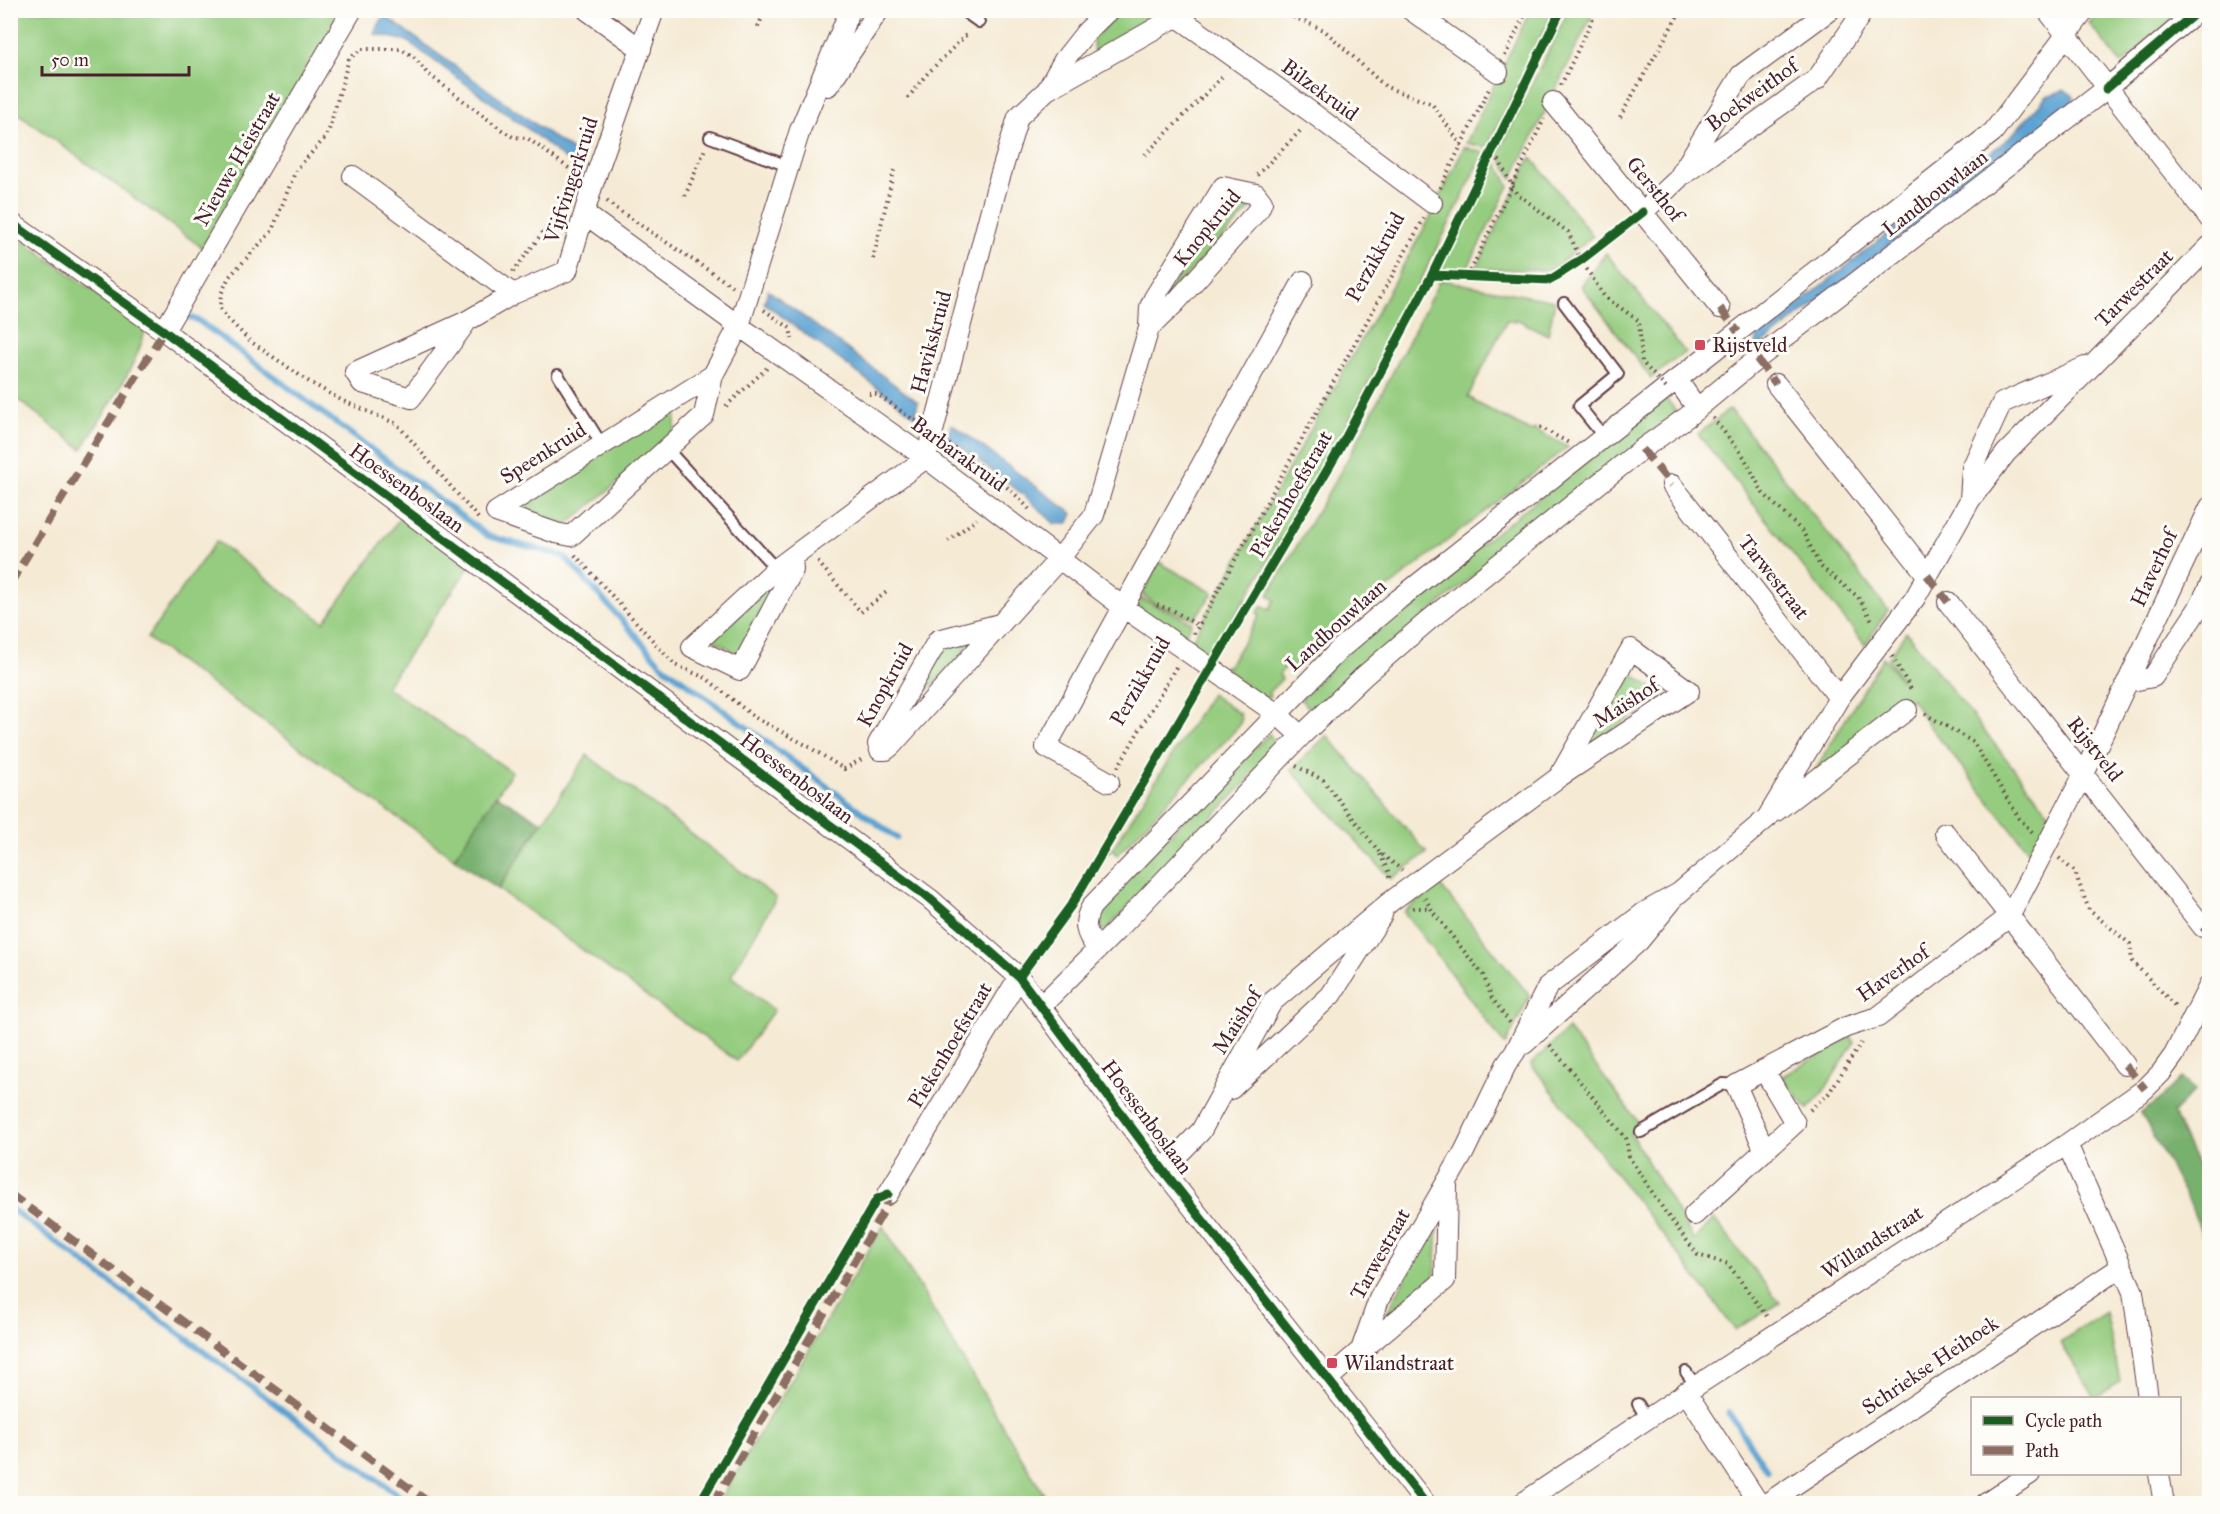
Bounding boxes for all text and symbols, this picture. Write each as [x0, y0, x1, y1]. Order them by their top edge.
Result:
scale bar [42, 39, 189, 77]
text: 50 m [51, 49, 89, 71]
street label: Boekweithof [1701, 51, 1806, 137]
street label: Bilzekruid [1276, 53, 1364, 127]
street label: Nieuwe Heistraat [188, 87, 286, 231]
street label: Vijfvingerkruid [538, 113, 604, 247]
street label: Landbouwlaan [1877, 144, 1993, 242]
street label: Gersthof [1621, 151, 1691, 229]
street label: Knopkruid [1168, 184, 1247, 272]
street label: Perzikkruid [1340, 207, 1410, 306]
street label: Tarwestraat [2089, 243, 2179, 333]
street label: Havikskruid [905, 287, 957, 396]
place label: Rijstveld [1712, 332, 1788, 358]
marker: Rijstveld [1693, 338, 1707, 352]
street label: Barbarakruid [906, 411, 1012, 498]
street label: Speenkruid [495, 416, 591, 490]
street label: Piekenhoefstraat [1244, 425, 1338, 562]
street label: Hoessenboslaan [344, 437, 470, 539]
street label: Haverhof [2125, 522, 2184, 611]
street label: Tarwestraat [1733, 529, 1816, 625]
street label: Landbouwlaan [1280, 573, 1392, 677]
street label: Perzikkruid [1104, 631, 1176, 730]
street label: Knopkruid [851, 638, 919, 732]
street label: Maïshof [1588, 671, 1666, 734]
street label: Rijstveld [2062, 711, 2129, 787]
street label: Hoessenboslaan [735, 727, 859, 829]
street label: Haverhof [1852, 937, 1937, 1007]
street label: Piekenhoefstraat [902, 977, 998, 1113]
street label: Maïshof [1207, 981, 1269, 1059]
street label: Hoessenboslaan [1096, 1055, 1198, 1179]
street label: Willandstraat [1816, 1199, 1928, 1284]
street label: Tarwestraat [1344, 1203, 1416, 1304]
street label: Schriekse Heihoek [1857, 1310, 2003, 1420]
place label: Wilandstraat [1344, 1350, 1455, 1376]
marker: Wilandstraat [1325, 1356, 1339, 1370]
legend [1971, 1397, 2181, 1475]
text: Cycle path [2025, 1410, 2102, 1432]
text: Path [2025, 1440, 2059, 1462]

